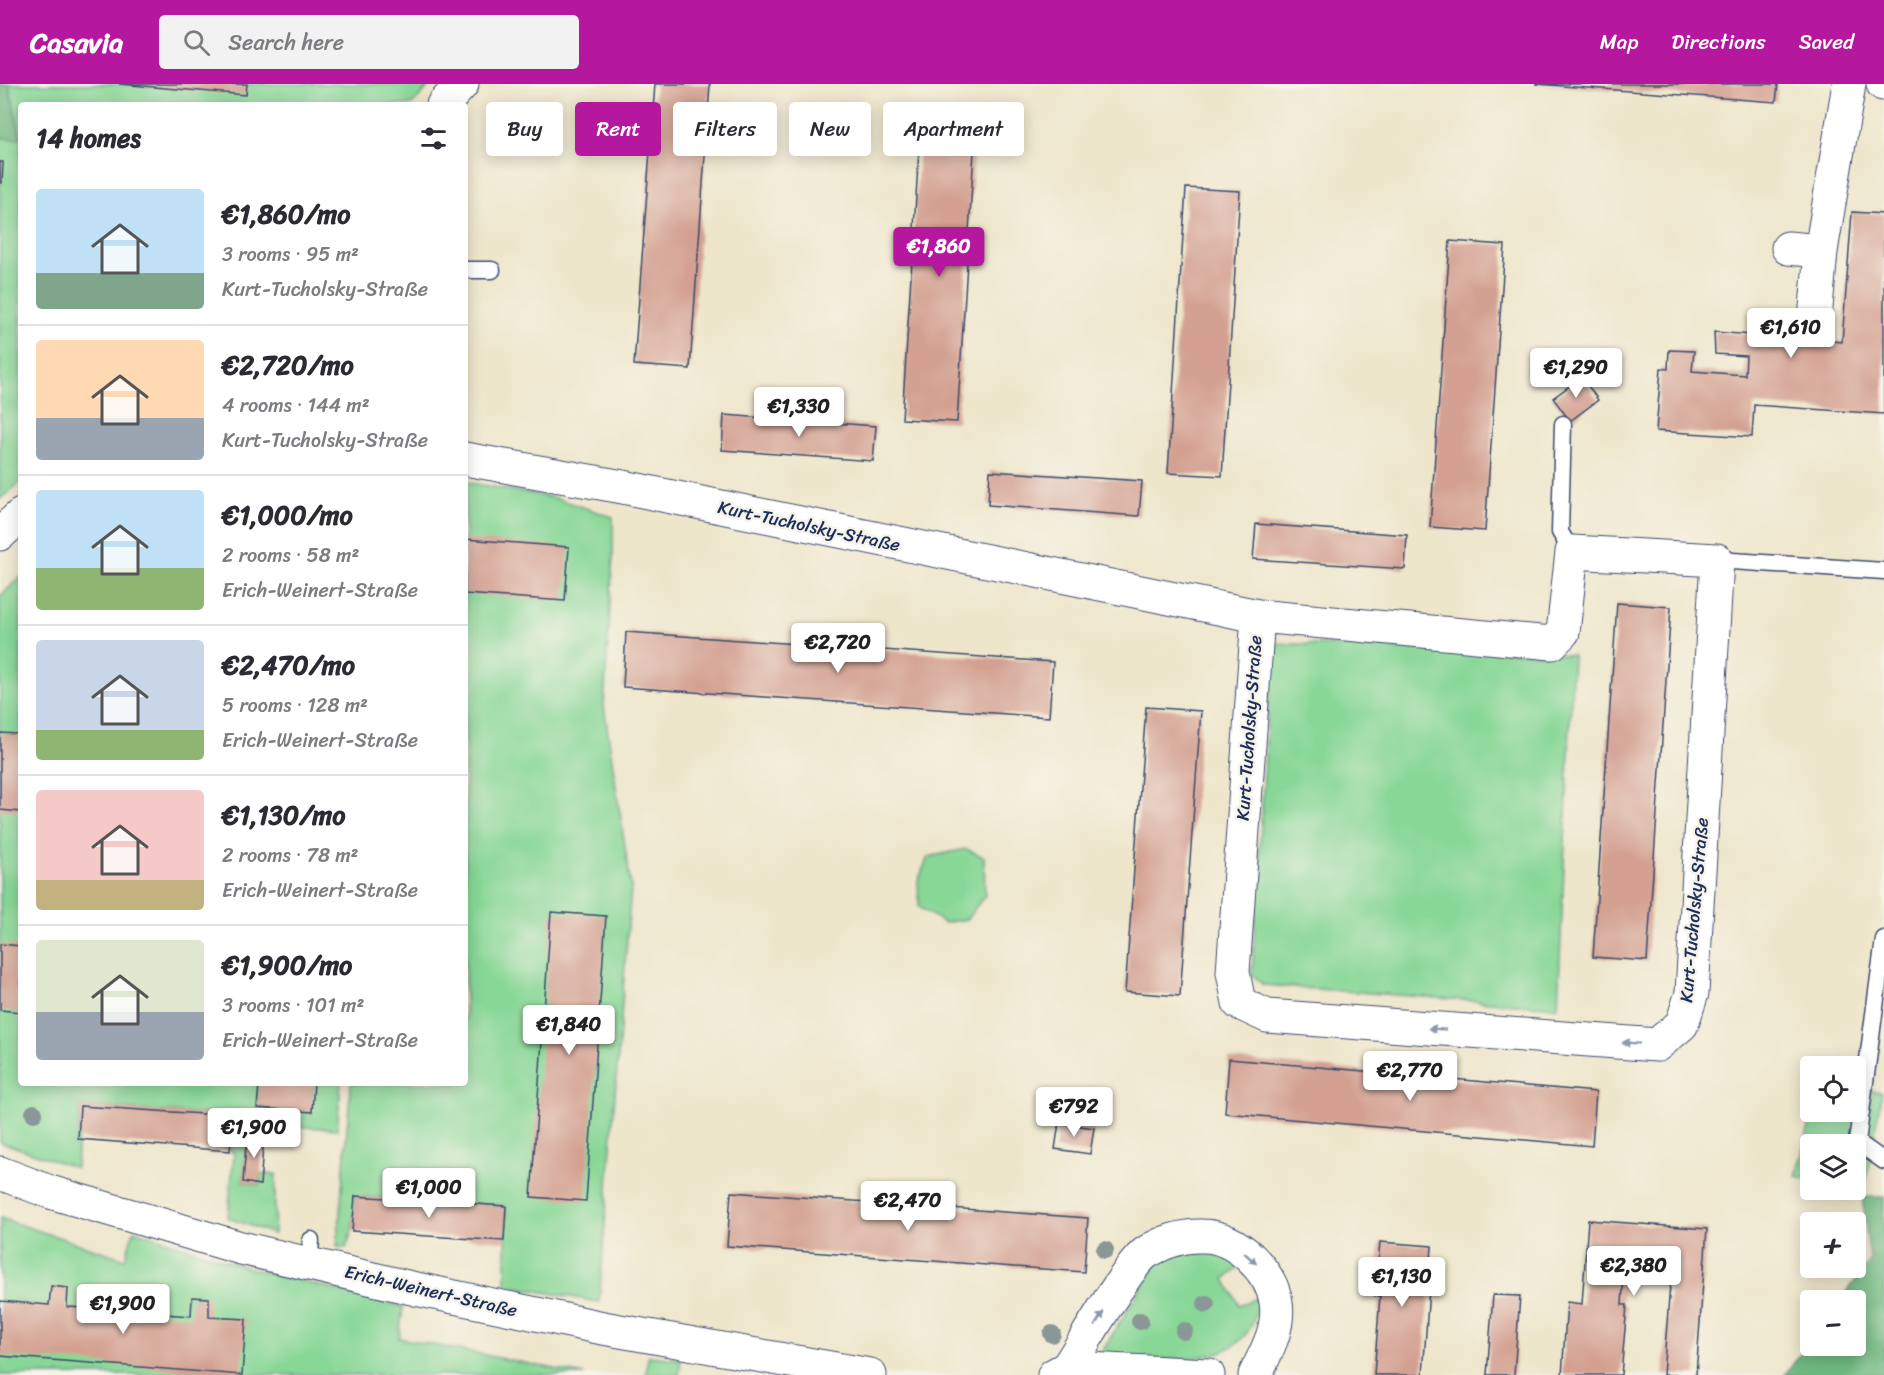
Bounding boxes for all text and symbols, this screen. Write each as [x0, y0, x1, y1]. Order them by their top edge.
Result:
search box [159, 15, 579, 69]
text: Casavia [30, 18, 123, 67]
text: Search here [228, 23, 344, 62]
text: Map [1600, 23, 1638, 61]
text: Directions [1671, 23, 1766, 61]
text: Saved [1799, 23, 1854, 61]
icon: search [180, 26, 213, 59]
chip: Buy [486, 102, 563, 156]
chip: Rent [575, 102, 661, 156]
chip: Filters [673, 102, 777, 156]
chip: New [789, 102, 871, 156]
chip: Apartment [883, 102, 1024, 156]
text: 14 homes [36, 115, 141, 161]
icon: filters [417, 122, 450, 155]
text: €1,860/mo [222, 191, 350, 237]
icon: home [84, 213, 156, 285]
pin: €1,860 [890, 227, 988, 278]
text: €1,860 [907, 229, 971, 264]
text: 3 rooms · 95 m² [222, 237, 359, 272]
text: Kurt-Tucholsky-Straße [222, 272, 428, 307]
pin: €1,610 [1742, 308, 1840, 359]
text: €1,610 [1761, 310, 1821, 345]
text: €2,720/mo [222, 342, 354, 388]
pin: €1,290 [1527, 348, 1625, 399]
text: €1,290 [1544, 350, 1608, 385]
icon: home [84, 364, 156, 436]
pin: €1,330 [750, 387, 848, 438]
text: 4 rooms · 144 m² [222, 388, 370, 423]
text: €1,330 [768, 389, 830, 424]
text: Kurt-Tucholsky-Straße [222, 423, 428, 458]
street label: Kurt-Tucholsky-Straße [715, 491, 903, 561]
text: €1,000/mo [222, 492, 353, 538]
icon: home [84, 514, 156, 586]
text: 2 rooms · 58 m² [222, 538, 359, 573]
text: Erich-Weinert-Straße [222, 573, 418, 608]
pin: €2,720 [789, 623, 887, 674]
text: €2,720 [805, 625, 871, 660]
street label: Kurt-Tucholsky-Straße [1227, 634, 1271, 822]
text: €2,470/mo [222, 642, 355, 688]
icon: home [84, 664, 156, 736]
text: 5 rooms · 128 m² [222, 688, 368, 723]
text: Erich-Weinert-Straße [222, 723, 418, 758]
text: €1,130/mo [222, 792, 345, 838]
icon: home [84, 814, 156, 886]
street label: Kurt-Tucholsky-Straße [1670, 816, 1718, 1004]
text: 2 rooms · 78 m² [222, 838, 358, 873]
text: Erich-Weinert-Straße [222, 873, 418, 908]
text: €1,900/mo [222, 942, 352, 988]
icon: home [84, 964, 156, 1036]
text: 3 rooms · 101 m² [222, 988, 364, 1023]
pin: €1,840 [520, 1005, 618, 1056]
text: €1,840 [537, 1007, 601, 1042]
text: Erich-Weinert-Straße [222, 1023, 418, 1058]
one-way arrow [1427, 1024, 1446, 1034]
one-way arrow [1622, 1038, 1641, 1048]
pin: €2,770 [1361, 1051, 1459, 1102]
text: €2,770 [1377, 1053, 1443, 1088]
map controls [1800, 1056, 1866, 1356]
button: locate [1800, 1056, 1866, 1122]
pin: €792 [1038, 1087, 1110, 1138]
text: €792 [1050, 1089, 1098, 1124]
pin: €1,900 [205, 1108, 303, 1159]
text: €1,900 [222, 1110, 286, 1145]
button: layers [1800, 1134, 1866, 1200]
pin: €1,000 [380, 1168, 478, 1219]
text: €1,000 [396, 1170, 462, 1205]
pin: €2,470 [859, 1181, 957, 1232]
text: €2,470 [875, 1183, 941, 1218]
button: + [1800, 1212, 1866, 1278]
pin: €2,380 [1585, 1246, 1683, 1297]
text: €2,380 [1601, 1248, 1667, 1283]
one-way arrow [1242, 1251, 1257, 1264]
street label: Erich-Weinert-Straße [341, 1256, 521, 1326]
pin: €1,130 [1353, 1257, 1451, 1308]
text: €1,130 [1372, 1259, 1432, 1294]
pin: €1,900 [74, 1284, 172, 1335]
text: €1,900 [91, 1286, 155, 1321]
button: − [1800, 1290, 1866, 1356]
one-way arrow [1093, 1311, 1104, 1327]

